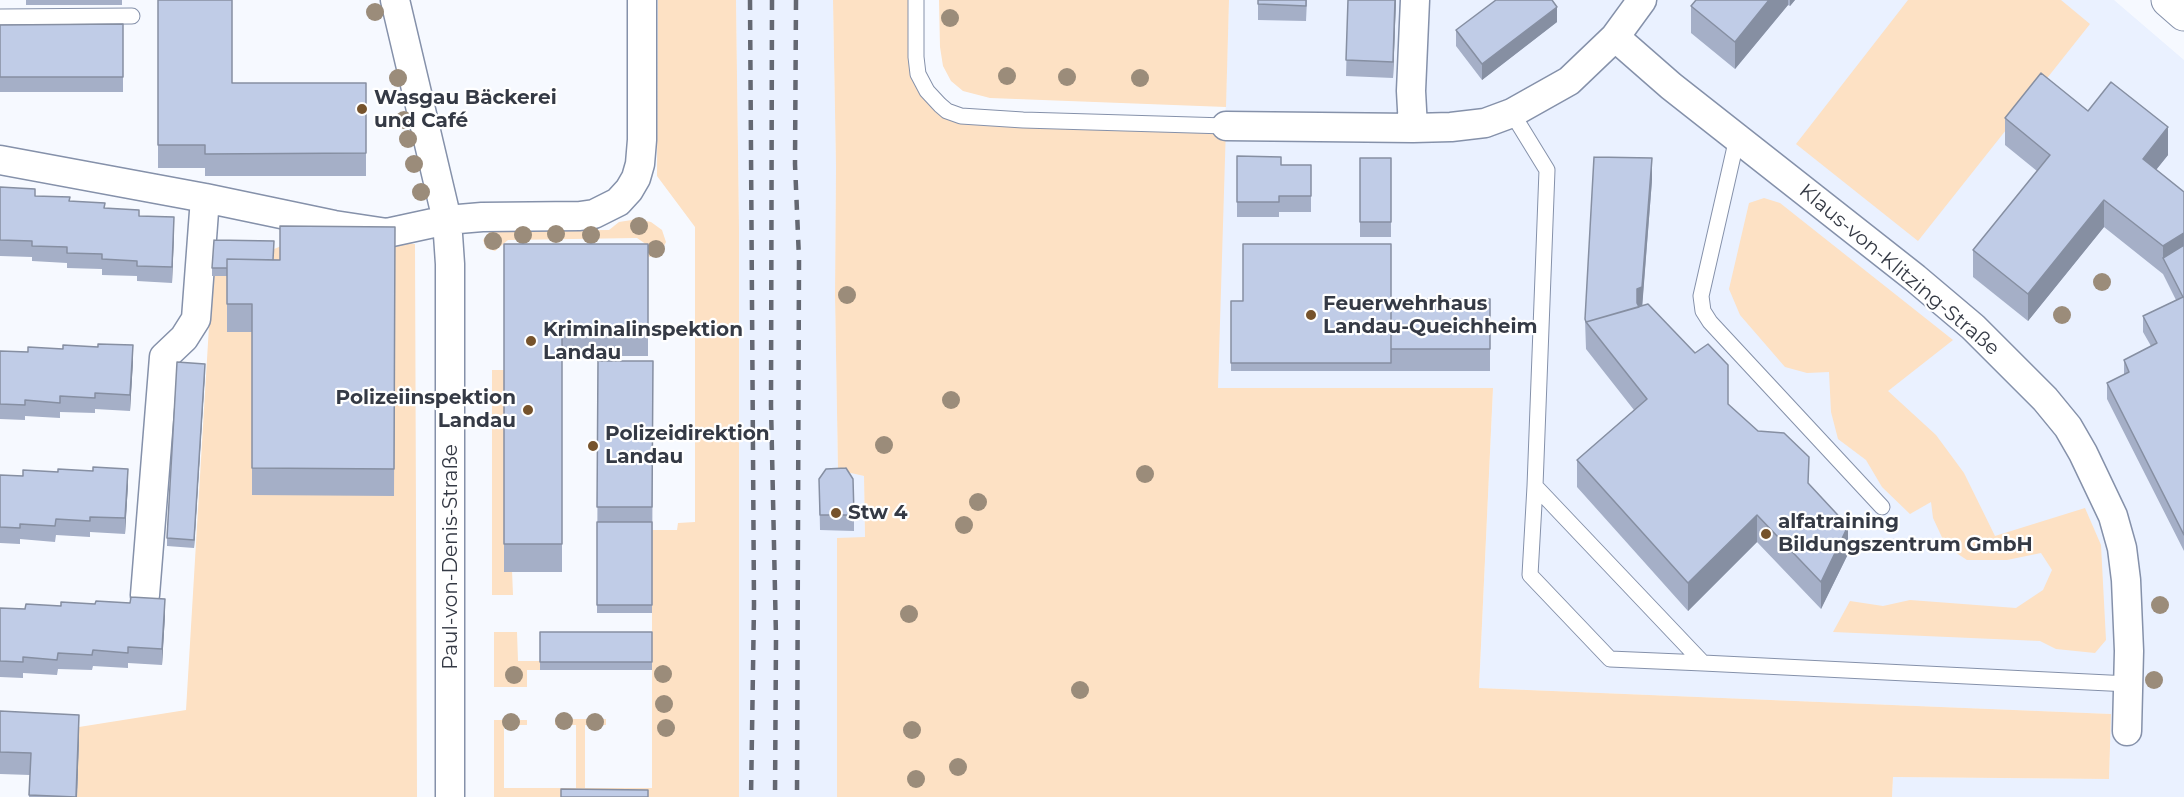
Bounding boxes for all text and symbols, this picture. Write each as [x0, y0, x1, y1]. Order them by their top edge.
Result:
place label: Wasgau Bäckerei und Café [374, 86, 557, 133]
marker: Wasgau Bäckerei und Café [355, 102, 369, 116]
street label: Klaus-von-Klitzing-Straße [1794, 179, 2004, 361]
place label: Feuerwehrhaus Landau-Queichheim [1323, 292, 1537, 339]
marker: Feuerwehrhaus Landau-Queichheim [1304, 308, 1318, 322]
place label: Kriminalinspektion Landau [543, 318, 743, 365]
marker: Kriminalinspektion Landau [524, 334, 538, 348]
place label: Polizeiinspektion Landau [335, 386, 516, 433]
marker: Polizeiinspektion Landau [521, 403, 535, 417]
place label: Polizeidirektion Landau [605, 422, 770, 469]
marker: Polizeidirektion Landau [586, 439, 600, 453]
street label: Paul-von-Denis-Straße [439, 444, 463, 670]
place label: Stw 4 [848, 501, 907, 525]
marker: Stw 4 [829, 506, 843, 520]
place label: alfatraining Bildungszentrum GmbH [1778, 510, 2033, 557]
marker: alfatraining Bildungszentrum GmbH [1759, 527, 1773, 541]

